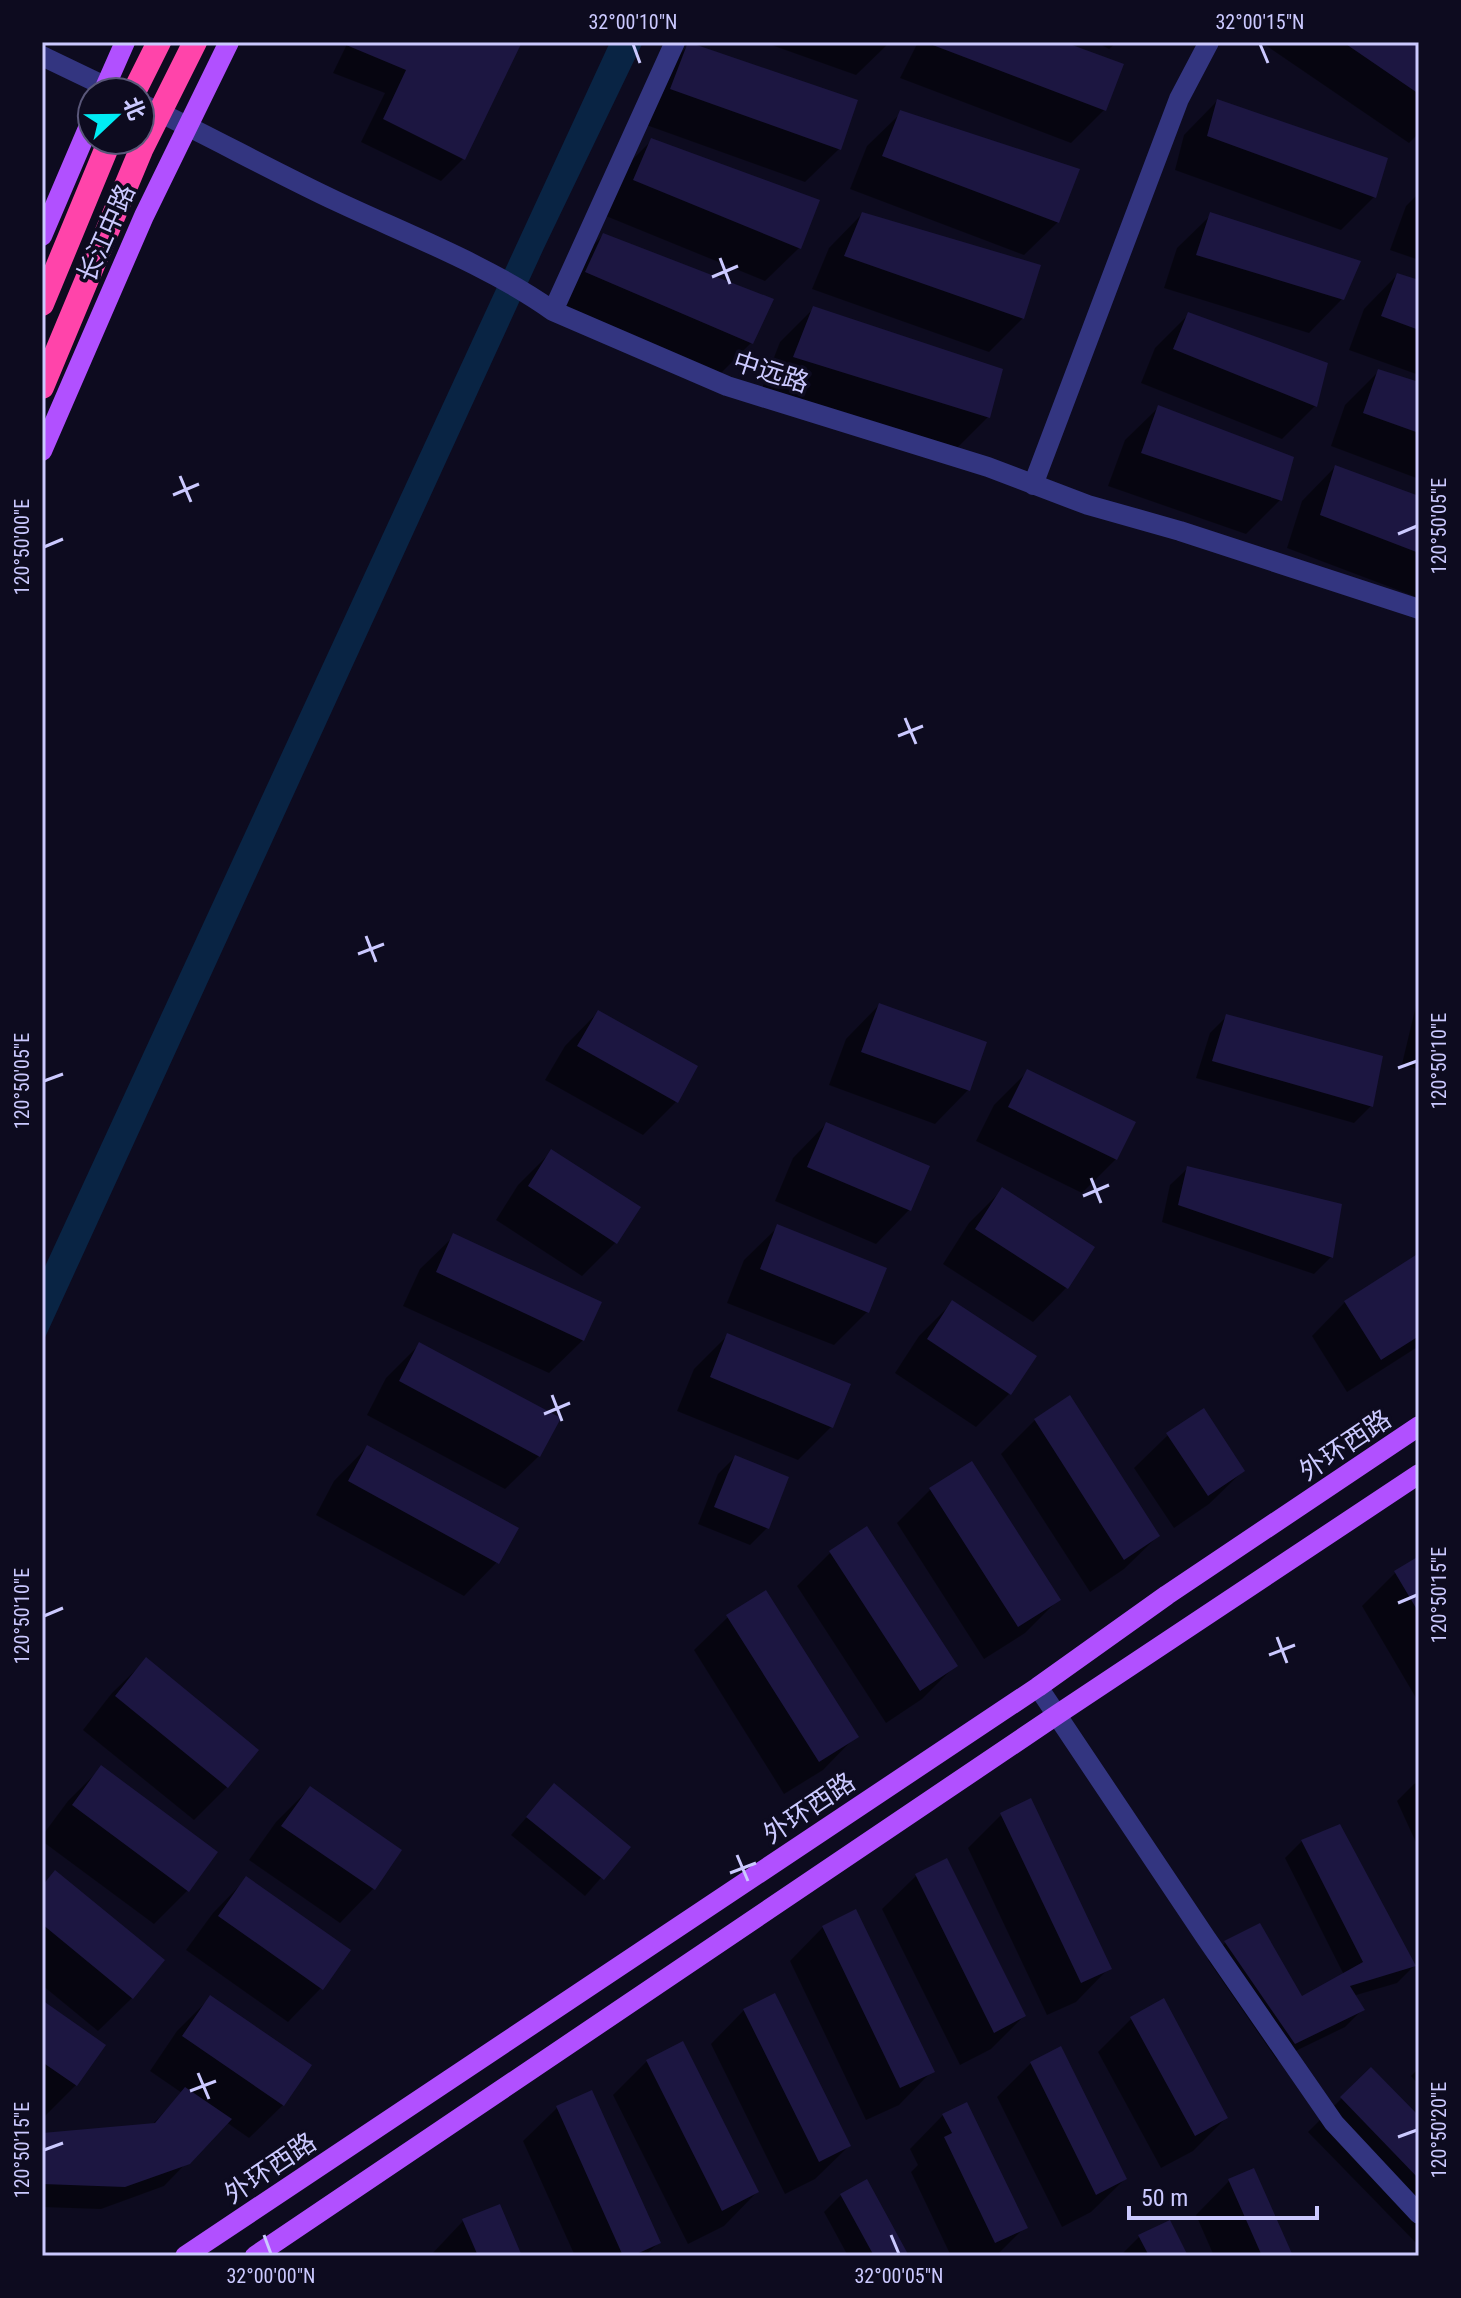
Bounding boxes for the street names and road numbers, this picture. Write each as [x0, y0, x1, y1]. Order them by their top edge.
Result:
street label: 长江中路 [71, 179, 141, 287]
street label: 中远路 [729, 346, 813, 398]
street label: 外环西路 [1293, 1403, 1397, 1487]
street label: 外环西路 [757, 1766, 861, 1850]
street label: 外环西路 [218, 2126, 322, 2210]

